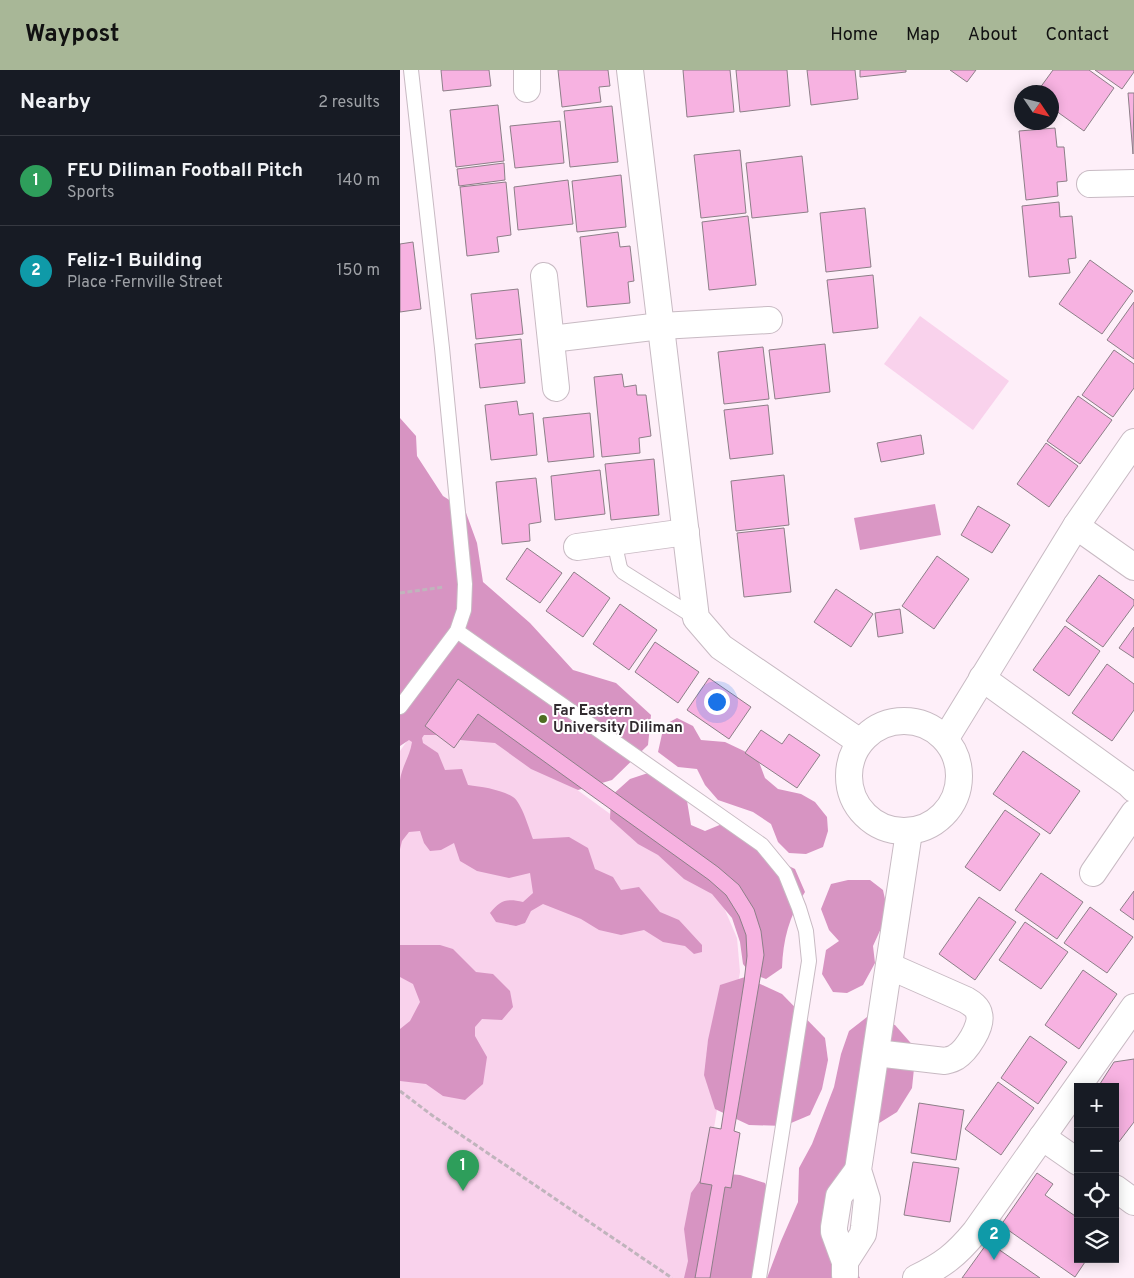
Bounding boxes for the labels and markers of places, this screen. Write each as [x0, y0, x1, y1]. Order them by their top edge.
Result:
place label: Far Eastern University Diliman [553, 702, 683, 738]
marker: Far Eastern University Diliman [537, 713, 549, 725]
pin: 1 [447, 1150, 479, 1191]
pin: 2 [978, 1219, 1010, 1260]

